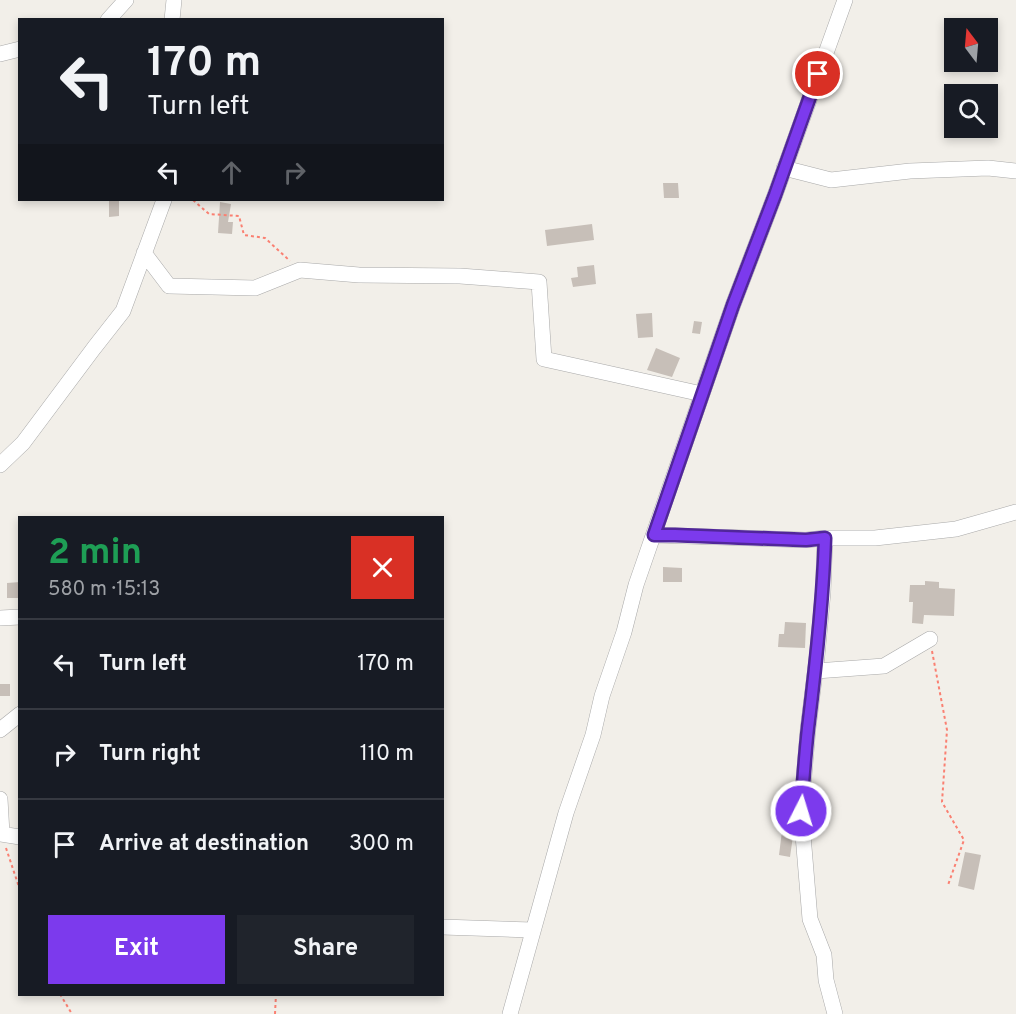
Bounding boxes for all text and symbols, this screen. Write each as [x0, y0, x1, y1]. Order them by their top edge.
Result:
north arrow [944, 18, 998, 72]
map controls [944, 18, 998, 138]
text: 170 m [147, 38, 261, 91]
icon: left [48, 42, 126, 120]
pin [792, 48, 843, 99]
icon: arrive [801, 57, 834, 90]
button: search [944, 84, 998, 138]
text: Turn left [147, 90, 249, 124]
icon: left [152, 156, 185, 189]
icon: ahead [215, 156, 248, 189]
icon: right [278, 156, 311, 189]
text: 2 min [48, 531, 142, 577]
button: close [351, 536, 414, 599]
text: 580 m · 15:13 [48, 577, 160, 603]
icon: left [48, 648, 81, 681]
text: Turn left [99, 651, 187, 678]
text: 170 m [357, 651, 414, 678]
icon: right [48, 738, 81, 771]
text: Turn right [99, 741, 201, 768]
text: 110 m [360, 741, 414, 768]
position arrow [769, 779, 833, 843]
icon: arrive [48, 828, 81, 861]
text: Arrive at destination [99, 831, 309, 858]
text: 300 m [349, 831, 414, 858]
button: Exit [48, 915, 225, 984]
button: Share [237, 915, 414, 984]

